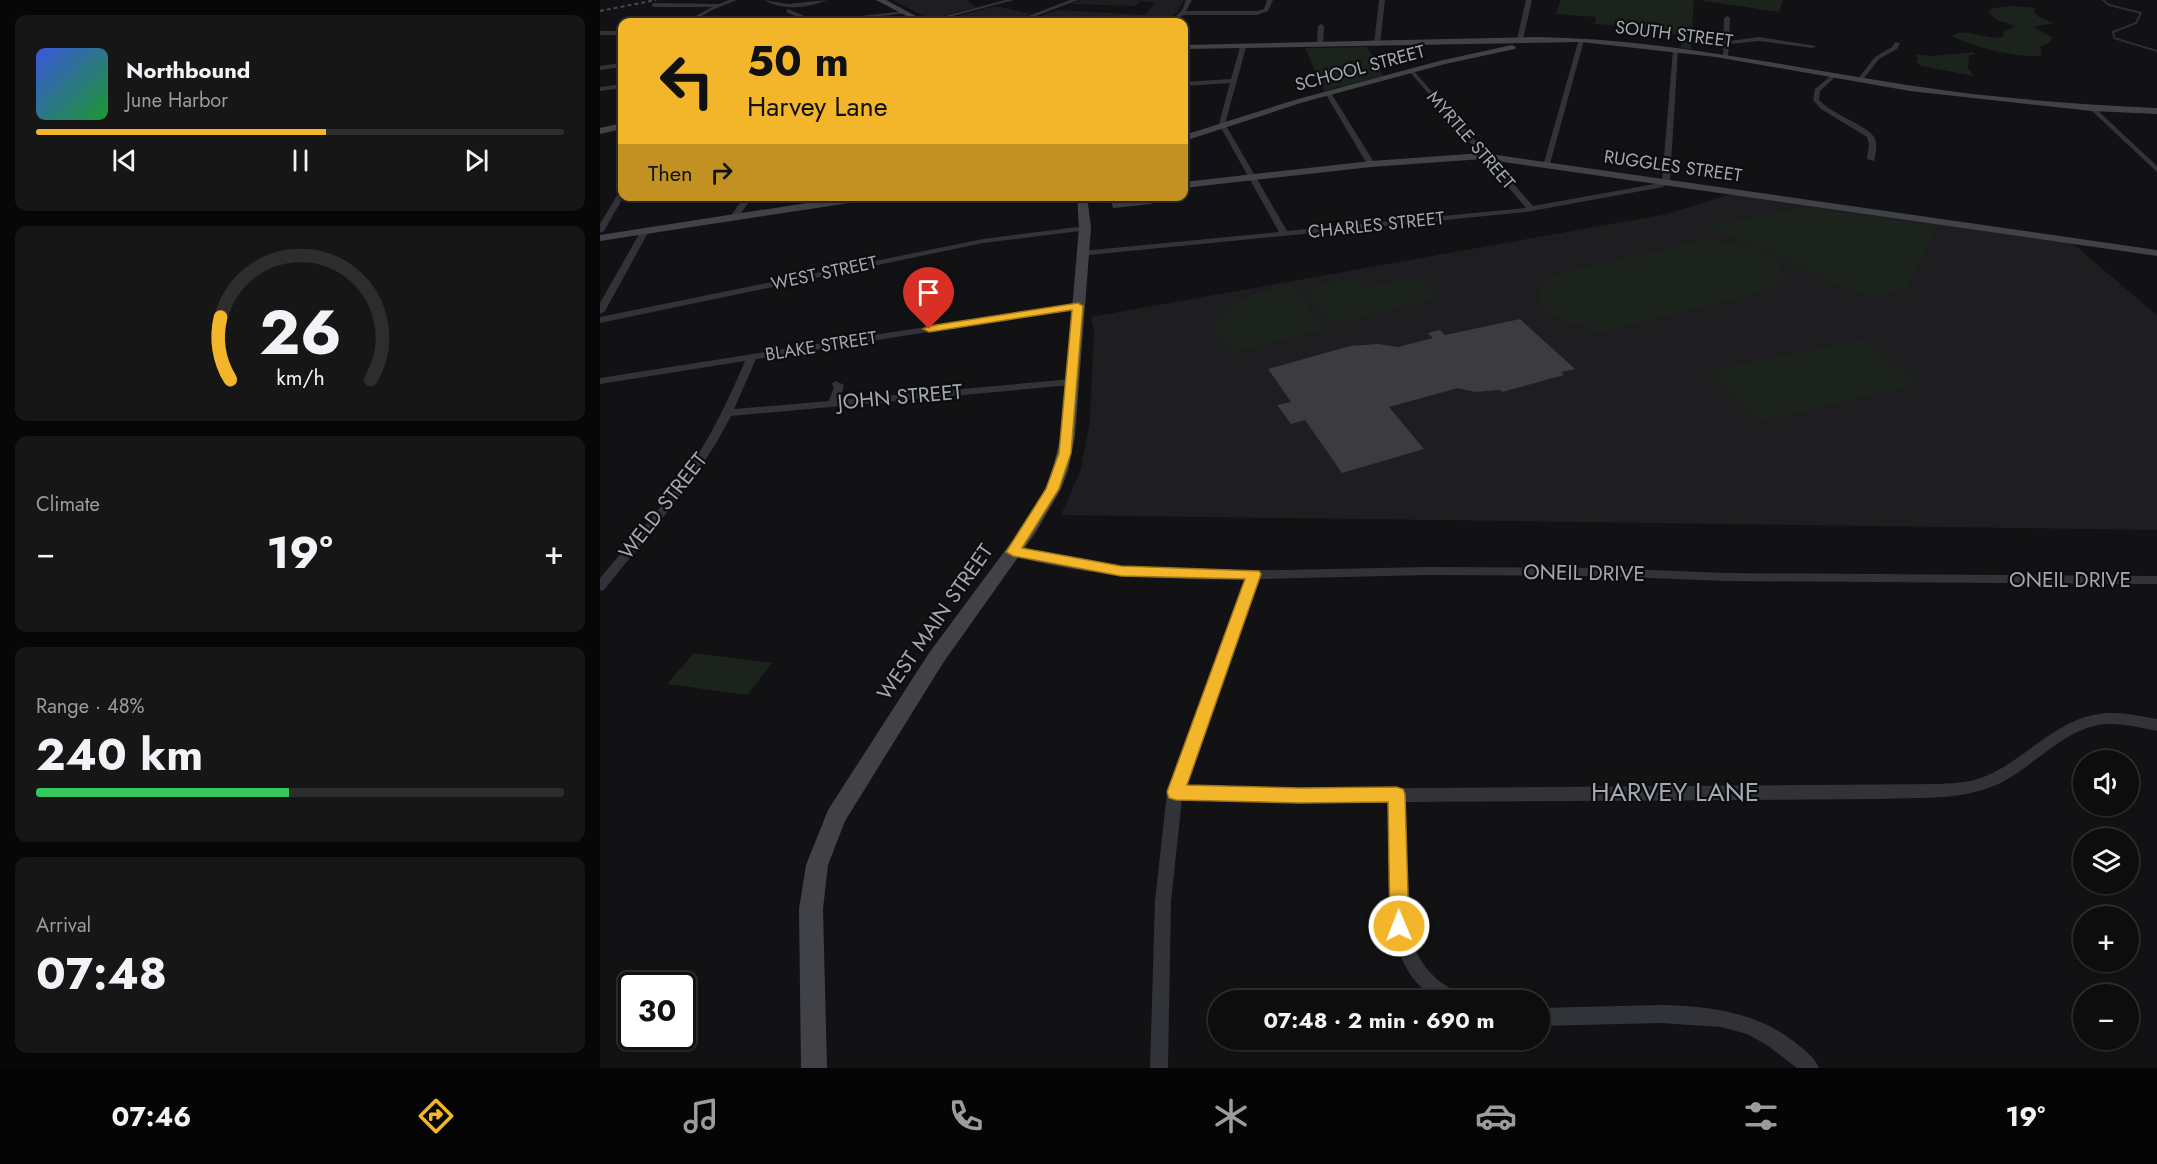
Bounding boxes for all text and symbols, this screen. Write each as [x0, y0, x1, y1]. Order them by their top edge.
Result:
street label: SOUTH STREET [1614, 14, 1735, 54]
text: 50 m [747, 31, 849, 92]
street label: SCHOOL STREET [1292, 38, 1428, 98]
icon: left [648, 42, 726, 120]
text: Northbound [126, 54, 250, 86]
street label: MYRTLE STREET [1421, 85, 1522, 195]
text: June Harbor [126, 86, 228, 115]
text: Harvey Lane [747, 87, 888, 126]
street label: RUGGLES STREET [1602, 143, 1744, 189]
icon: previous [108, 144, 141, 177]
icon: pause [284, 144, 317, 177]
icon: next [460, 144, 493, 177]
icon: right [705, 156, 738, 189]
text: Then [648, 157, 693, 189]
street label: CHARLES STREET [1307, 205, 1446, 245]
street label: WEST STREET [769, 249, 880, 297]
pin [903, 267, 954, 329]
icon: arrive [912, 276, 945, 309]
text: 26 [259, 288, 341, 378]
street label: BLAKE STREET [763, 324, 879, 368]
text: km/h [276, 363, 324, 394]
street label: JOHN STREET [833, 377, 964, 418]
street label: WELD STREET [612, 446, 714, 566]
text: Climate [36, 490, 100, 519]
text: 19° [266, 520, 333, 585]
text: − [36, 529, 55, 576]
text: + [544, 529, 564, 576]
street label: WEST MAIN STREET [870, 538, 1000, 706]
street label: ONEIL DRIVE [1523, 557, 1645, 589]
street label: ONEIL DRIVE [2009, 565, 2131, 595]
text: Range · 48% [36, 692, 145, 721]
text: 240 km [36, 722, 203, 787]
map controls [2073, 750, 2139, 1050]
button: sound [2073, 750, 2139, 816]
street label: HARVEY LANE [1591, 773, 1759, 811]
button: layers [2073, 828, 2139, 894]
position arrow [1367, 894, 1431, 958]
button: + [2073, 906, 2139, 972]
text: Arrival [36, 911, 91, 940]
text: 07:48 [36, 941, 167, 1006]
speed limit sign: 30 [618, 972, 696, 1050]
button: − [2073, 984, 2139, 1050]
text: 07:48 · 2 min · 690 m [1263, 1004, 1495, 1036]
icon: directions [415, 1095, 457, 1137]
icon: music [680, 1095, 722, 1137]
icon: phone [945, 1095, 987, 1137]
icon: climate [1210, 1095, 1252, 1137]
icon: car [1475, 1095, 1517, 1137]
icon: filters [1740, 1095, 1782, 1137]
text: 07:46 [112, 1097, 191, 1136]
text: 19° [2006, 1097, 2045, 1136]

